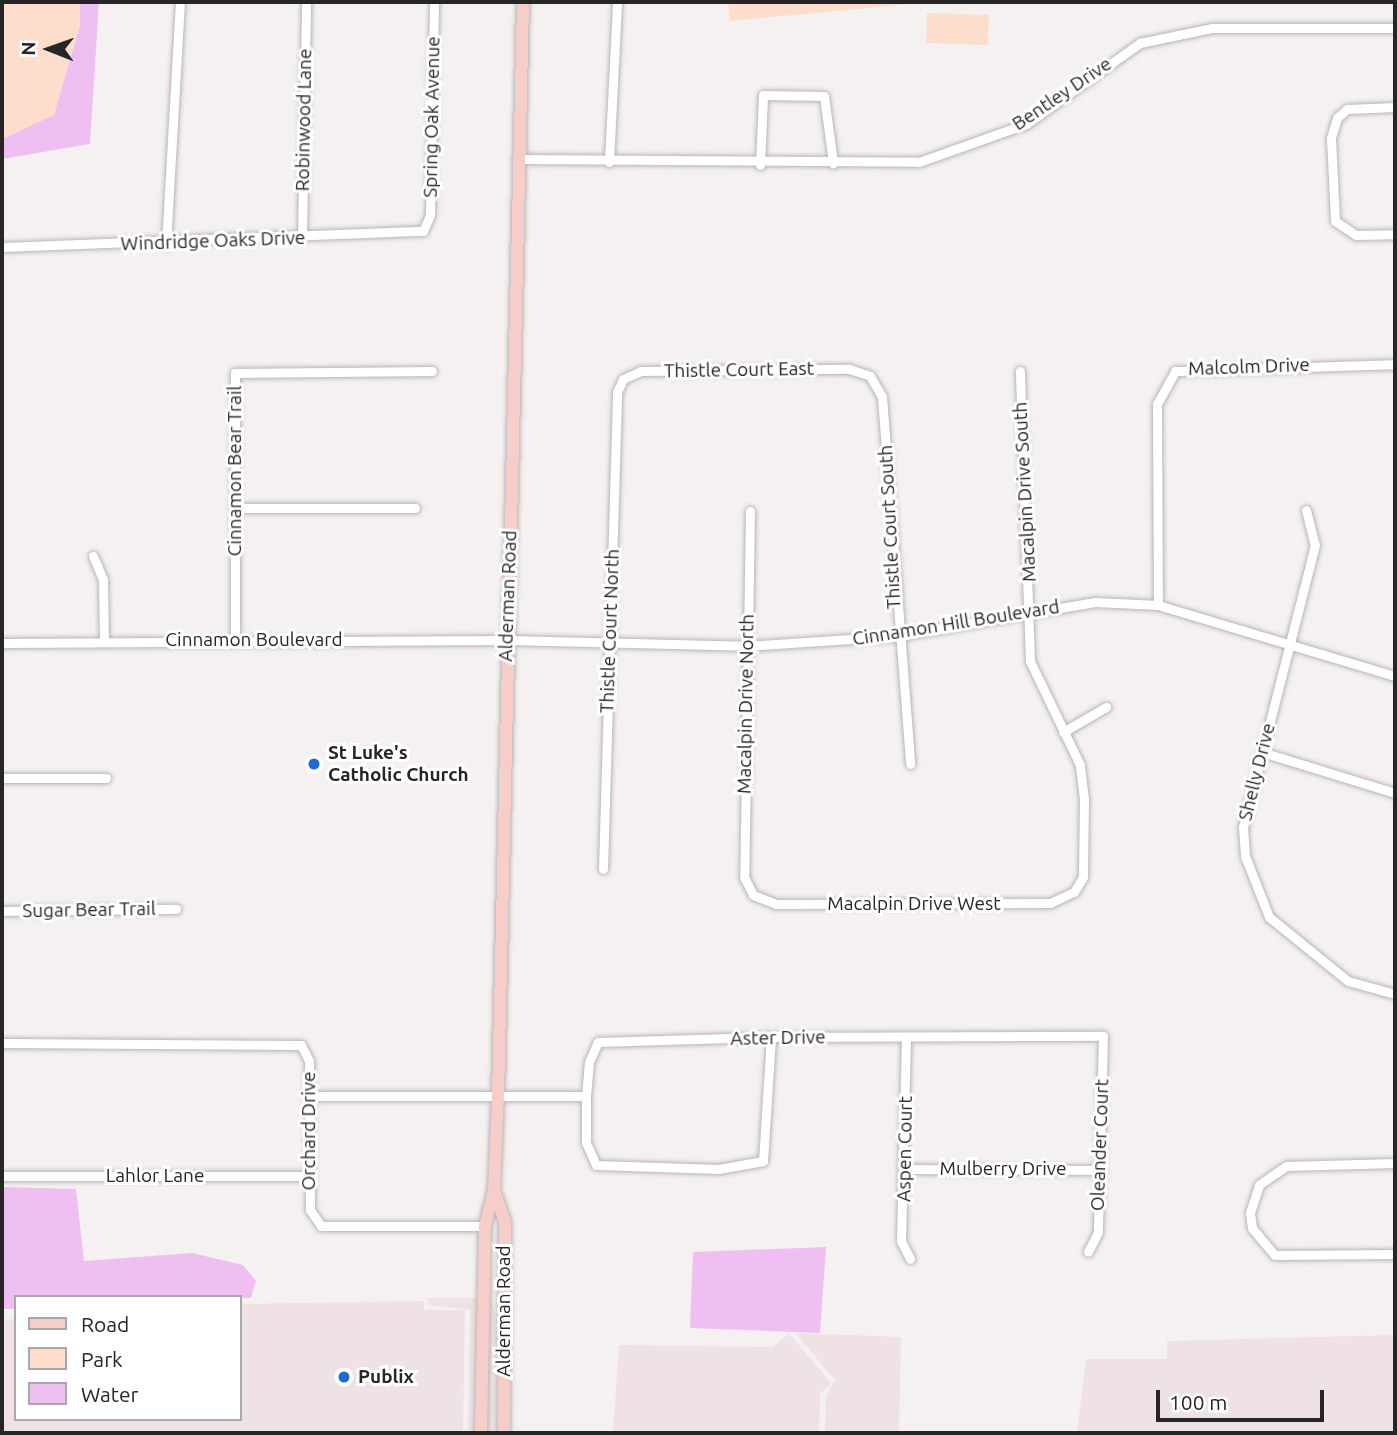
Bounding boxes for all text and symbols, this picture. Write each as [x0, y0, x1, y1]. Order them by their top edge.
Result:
north arrow [14, 14, 84, 84]
street label: Spring Oak Avenue [419, 36, 445, 198]
text: N [17, 41, 39, 56]
street label: Robinwood Lane [291, 48, 317, 192]
street label: Bentley Drive [1008, 52, 1116, 136]
street label: Windridge Oaks Drive [120, 226, 306, 256]
street label: Malcolm Drive [1188, 353, 1310, 381]
street label: Thistle Court East [664, 357, 814, 383]
street label: Cinnamon Bear Trail [224, 386, 246, 556]
street label: Macalpin Drive South [1009, 401, 1041, 583]
street label: Thistle Court South [874, 444, 906, 610]
street label: Alderman Road [494, 530, 522, 662]
street label: Thistle Court North [596, 548, 624, 714]
street label: Cinnamon Hill Boulevard [851, 595, 1061, 651]
street label: Macalpin Drive North [733, 614, 759, 794]
street label: Cinnamon Boulevard [165, 629, 343, 651]
street label: Shelly Drive [1234, 721, 1280, 823]
place label: St Luke's Catholic Church [328, 742, 469, 786]
marker: St Luke's Catholic Church [306, 756, 322, 772]
street label: Macalpin Drive West [827, 893, 1001, 915]
street label: Sugar Bear Trail [22, 897, 156, 923]
street label: Aster Drive [730, 1026, 826, 1050]
street label: Orchard Drive [298, 1072, 320, 1190]
street label: Oleander Court [1086, 1079, 1114, 1211]
street label: Aspen Court [893, 1096, 917, 1202]
street label: Mulberry Drive [939, 1158, 1067, 1180]
street label: Lahlor Lane [106, 1165, 204, 1187]
street label: Alderman Road [493, 1245, 515, 1377]
legend [14, 1295, 242, 1421]
text: Road [81, 1312, 129, 1336]
text: Park [81, 1347, 123, 1371]
place label: Publix [358, 1366, 414, 1388]
marker: Publix [336, 1369, 352, 1385]
scale bar [1159, 1376, 1327, 1420]
text: Water [81, 1382, 139, 1406]
text: 100 m [1169, 1390, 1227, 1414]

